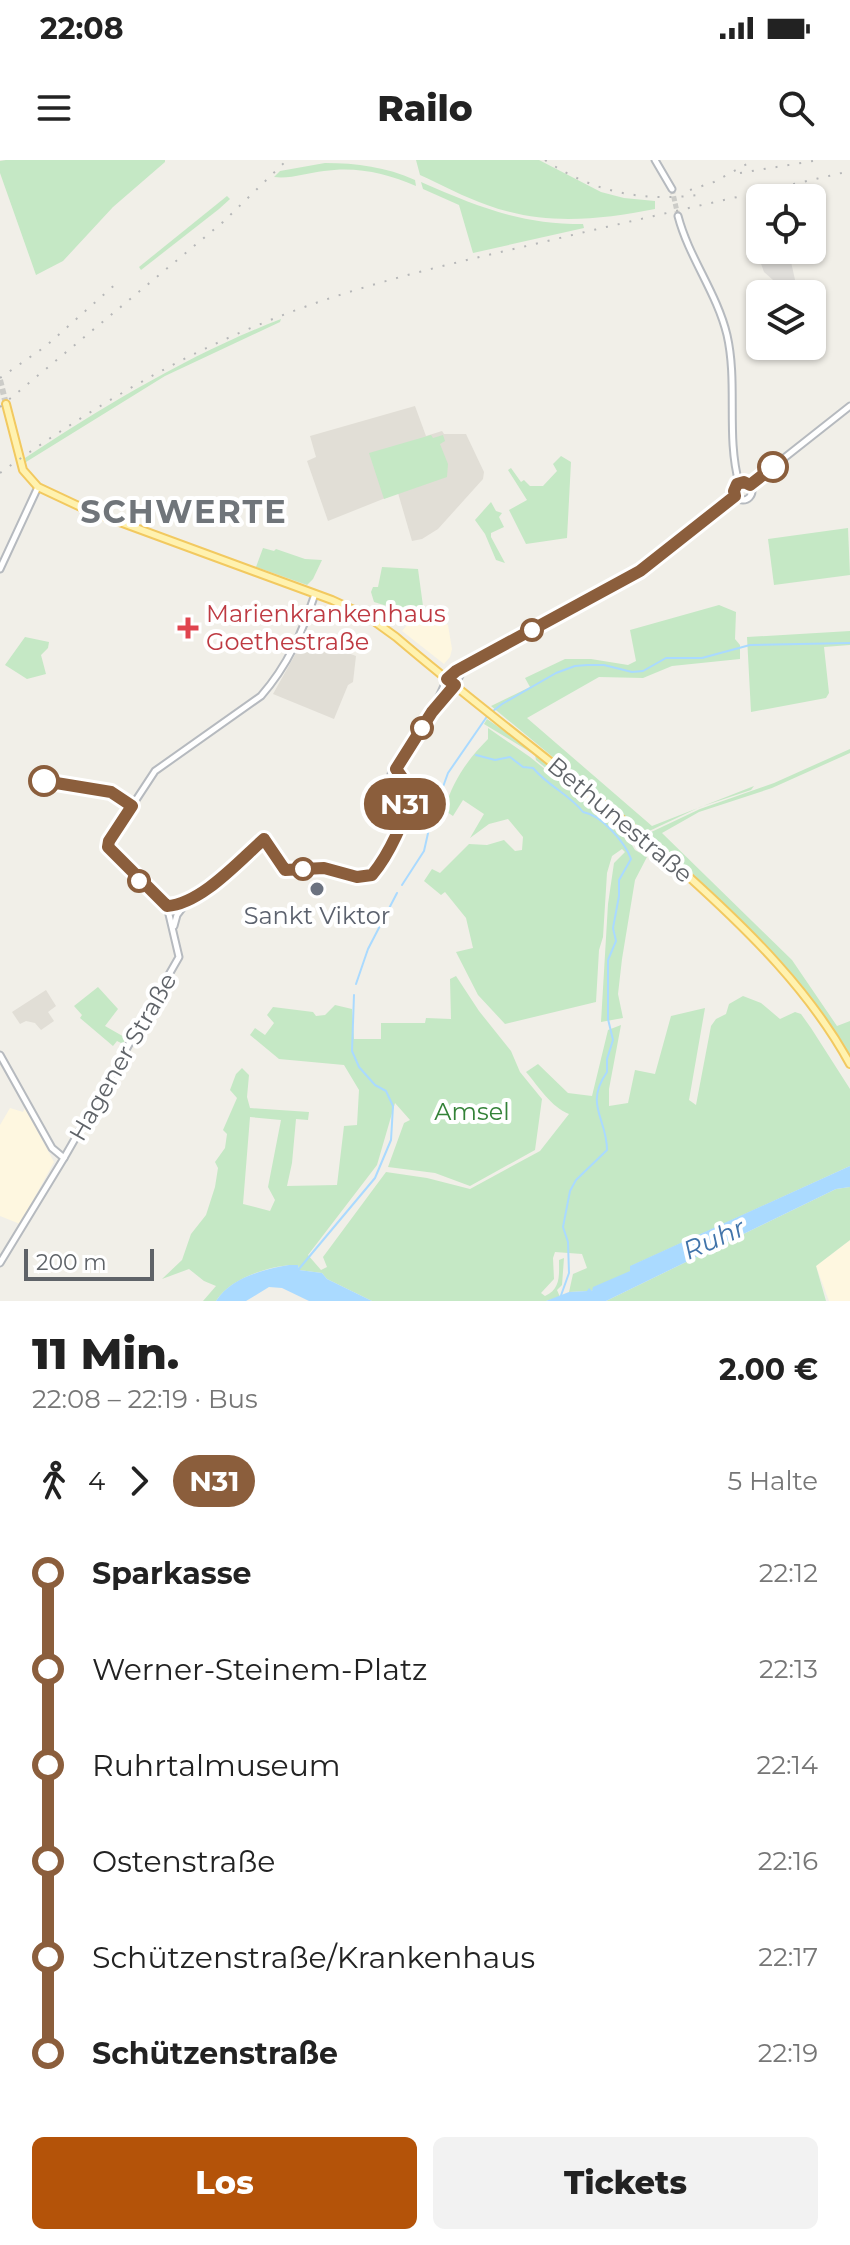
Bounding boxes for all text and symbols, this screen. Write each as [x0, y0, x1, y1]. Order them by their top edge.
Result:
text: 22:08 [40, 10, 123, 47]
icon: menu [32, 86, 76, 130]
text: Railo [377, 86, 473, 130]
icon: search [774, 86, 818, 130]
map controls [746, 184, 826, 360]
button: locate [746, 184, 826, 264]
button: layers [746, 280, 826, 360]
unlabelled marker [758, 452, 788, 482]
district label: SCHWERTE [80, 492, 288, 531]
place label: Marienkrankenhaus Goethestraße [206, 599, 446, 656]
marker: Marienkrankenhaus Goethestraße [177, 617, 199, 639]
unlabelled marker [521, 619, 543, 641]
unlabelled marker [411, 717, 433, 739]
street label: Bethunestraße [542, 751, 699, 889]
unlabelled marker [29, 766, 59, 796]
line badge: N31 [359, 778, 451, 830]
text: N31 [380, 787, 430, 821]
unlabelled marker [292, 858, 314, 880]
unlabelled marker [128, 870, 150, 892]
marker: Sankt Viktor [308, 880, 326, 898]
place label: Sankt Viktor [244, 901, 390, 930]
street label: Hagener Straße [63, 968, 182, 1146]
park label: Amsel [434, 1097, 510, 1126]
water label: Ruhr [678, 1211, 750, 1267]
scale bar [24, 1245, 154, 1281]
text: 200 m [36, 1249, 107, 1276]
text: 11 Min. [32, 1326, 179, 1380]
text: 2.00 € [719, 1351, 818, 1388]
text: 22:08 – 22:19 · Bus [32, 1383, 258, 1415]
icon: walk [32, 1459, 76, 1503]
icon: forward [117, 1459, 161, 1503]
text: N31 [189, 1464, 239, 1498]
text: 4 [88, 1465, 105, 1497]
text: 5 Halte [727, 1465, 818, 1497]
text: Sparkasse [92, 1555, 252, 1592]
text: 22:12 [759, 1557, 818, 1589]
text: Werner-Steinem-Platz [92, 1651, 427, 1688]
text: 22:13 [759, 1653, 818, 1685]
text: Ruhrtalmuseum [92, 1747, 341, 1784]
text: 22:14 [756, 1749, 818, 1781]
text: Ostenstraße [92, 1843, 275, 1880]
text: 22:16 [758, 1845, 818, 1877]
text: Schützenstraße/Krankenhaus [92, 1939, 535, 1976]
text: 22:17 [758, 1941, 818, 1973]
text: Schützenstraße [92, 2035, 338, 2072]
text: 22:19 [758, 2037, 818, 2069]
button: Los [32, 2137, 417, 2229]
button: Tickets [433, 2137, 818, 2229]

